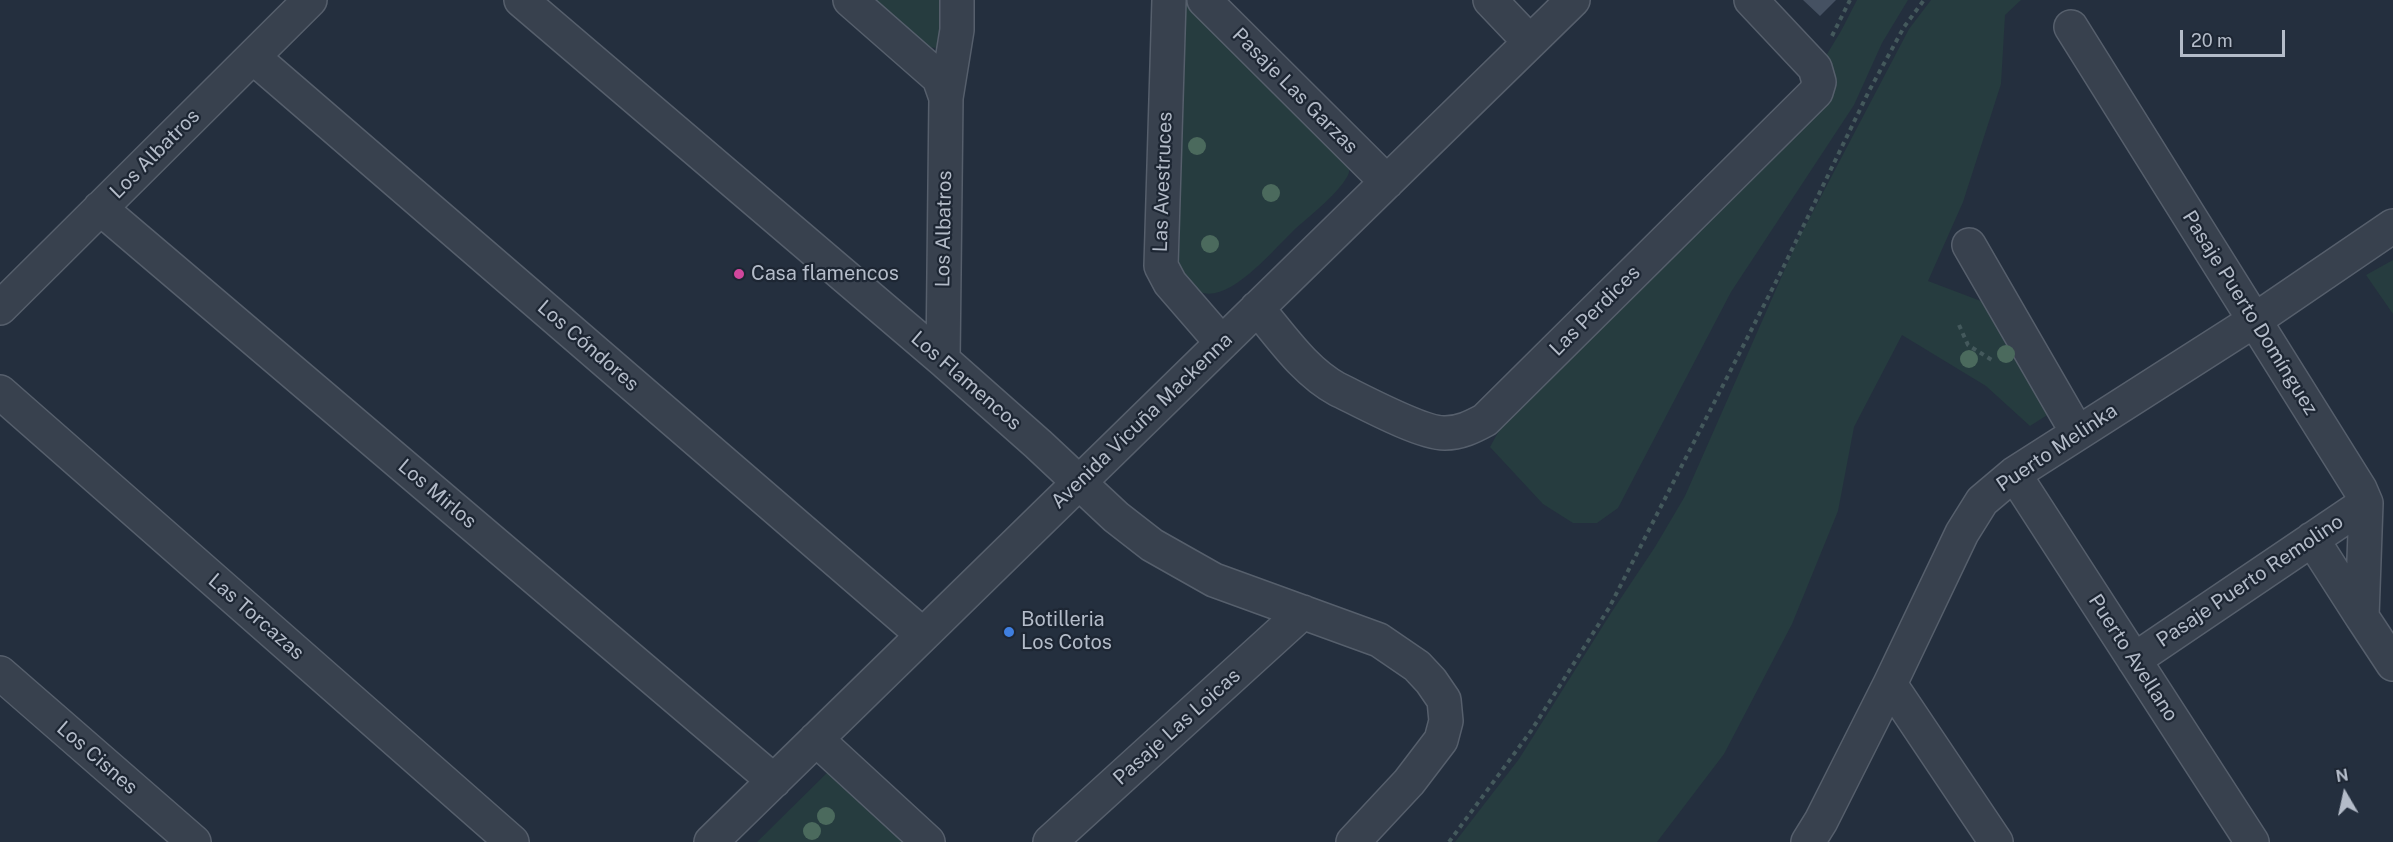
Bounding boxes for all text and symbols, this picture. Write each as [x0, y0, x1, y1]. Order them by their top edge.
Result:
scale bar [2183, 18, 2288, 56]
street label: Pasaje Las Garzas [1227, 23, 1363, 159]
text: 20 m [2191, 30, 2233, 51]
street label: Los Albatros [105, 104, 205, 204]
street label: Las Avestruces [1149, 111, 1177, 253]
street label: Los Albatros [931, 170, 957, 288]
street label: Pasaje Puerto Domínguez [2177, 206, 2323, 420]
street label: Las Perdices [1545, 261, 1645, 361]
place label: Casa flamencos [751, 262, 899, 286]
marker: Casa flamencos [732, 267, 746, 281]
street label: Los Cóndores [532, 296, 644, 396]
street label: Los Flamencos [906, 326, 1026, 436]
street label: Avenida Vicuña Mackenna [1046, 328, 1238, 514]
street label: Puerto Melinka [1992, 399, 2122, 497]
street label: Los Mirlos [393, 454, 481, 534]
street label: Pasaje Puerto Remolino [2152, 510, 2348, 652]
street label: Las Torcazas [203, 569, 309, 665]
street label: Puerto Avellano [2083, 590, 2183, 726]
place label: Botilleria Los Cotos [1021, 608, 1112, 655]
marker: Botilleria Los Cotos [1002, 625, 1016, 639]
street label: Pasaje Las Loicas [1109, 664, 1245, 790]
street label: Los Cisnes [52, 716, 142, 800]
north arrow [2315, 764, 2375, 824]
text: N [2334, 765, 2350, 786]

